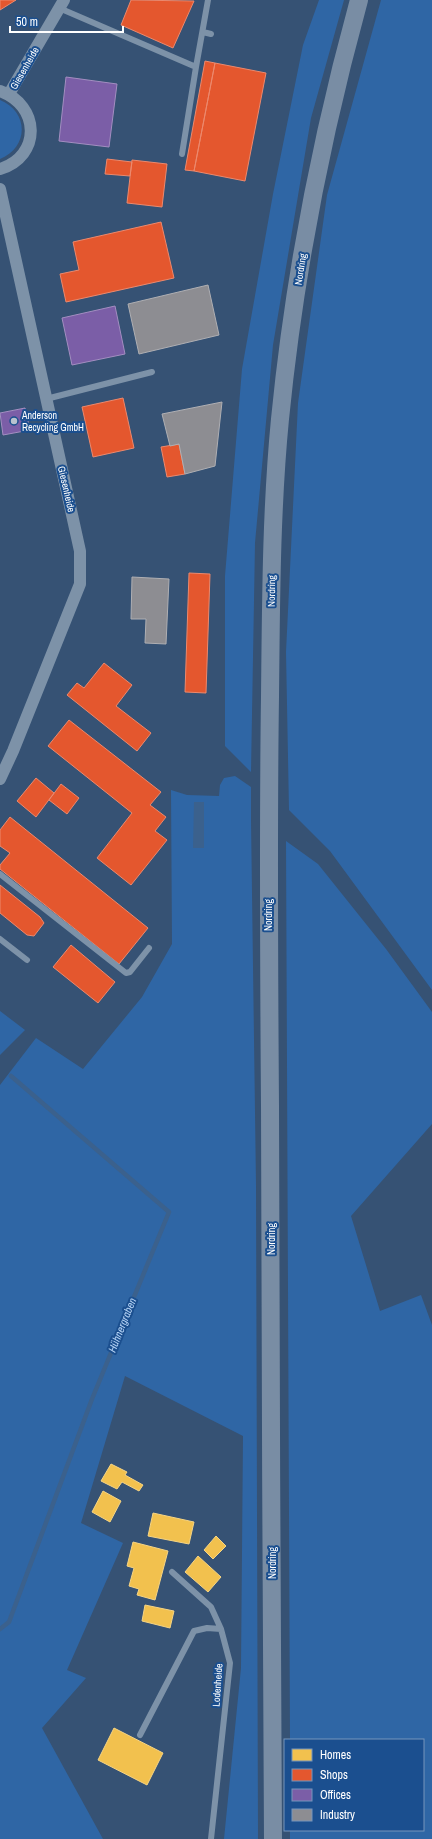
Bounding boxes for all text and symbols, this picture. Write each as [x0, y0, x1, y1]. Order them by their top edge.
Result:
scale bar [10, 8, 123, 34]
text: 50 m [16, 14, 38, 30]
street label: Giesenheide [7, 44, 42, 92]
street label: Nordring [292, 252, 309, 286]
place label: Anderson Recycling GmbH [21, 409, 84, 434]
marker: Anderson Recycling GmbH [9, 416, 19, 426]
street label: Giesenheide [55, 465, 78, 514]
street label: Nordring [265, 575, 278, 607]
street label: Nordring [262, 899, 275, 931]
street label: Nordring [265, 1223, 278, 1255]
water label: Hühnergraben [105, 1296, 139, 1354]
street label: Nordring [266, 1547, 279, 1579]
street label: Lodenheide [210, 1663, 226, 1707]
legend [284, 1739, 424, 1831]
text: Homes [320, 1747, 351, 1763]
text: Shops [320, 1767, 348, 1783]
text: Offices [320, 1787, 351, 1803]
text: Industry [320, 1807, 355, 1823]

